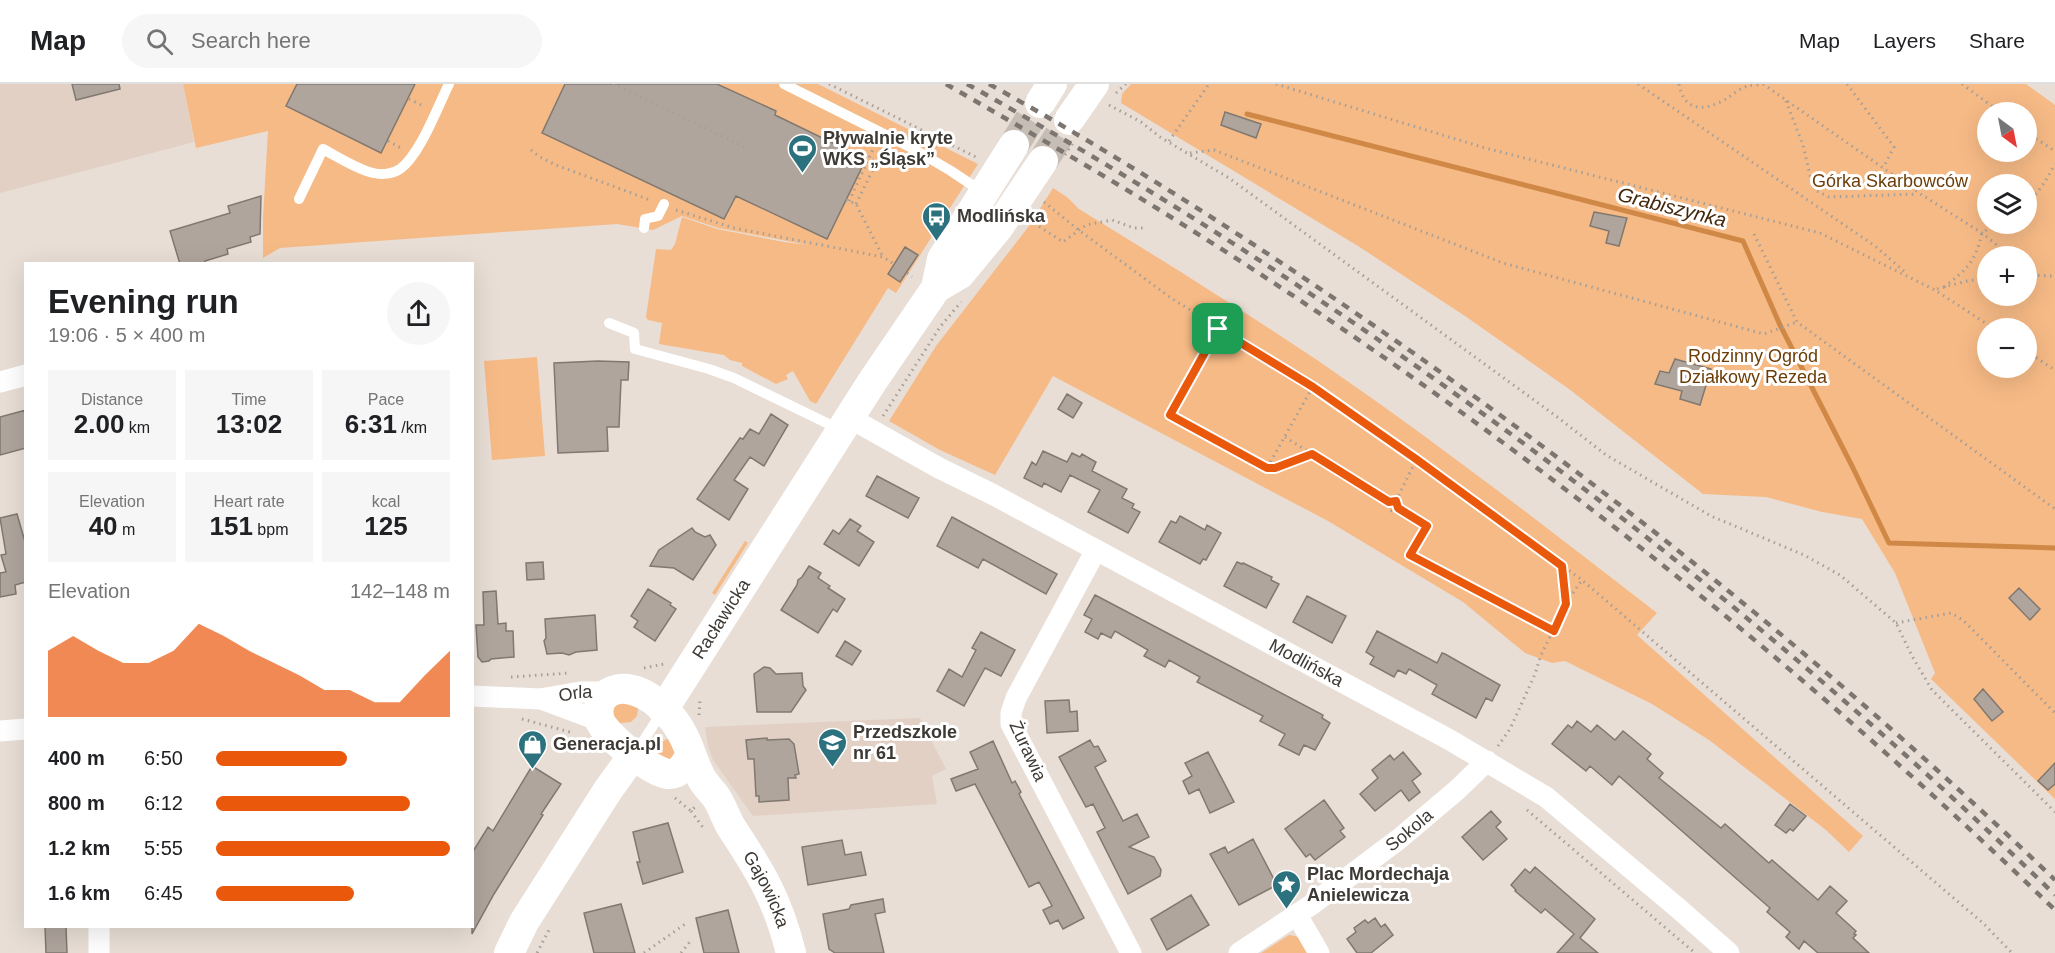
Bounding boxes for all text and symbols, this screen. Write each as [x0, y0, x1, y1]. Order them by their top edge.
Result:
search box [122, 14, 542, 68]
text: Map [30, 25, 86, 56]
icon: search [143, 25, 176, 58]
text: Search here [191, 28, 311, 53]
text: Map [1799, 29, 1840, 52]
text: Layers [1873, 29, 1936, 52]
text: Share [1969, 29, 2025, 52]
north arrow [1977, 102, 2037, 162]
map controls [1977, 102, 2037, 378]
place label: Pływalnie kryte WKS „Śląsk” [823, 128, 953, 169]
sports icon: Pływalnie kryte WKS „Śląsk” [786, 132, 818, 174]
park label: Górka Skarbowców [1812, 171, 1969, 191]
button: layers [1977, 174, 2037, 234]
water label: Grabiszynka [1615, 183, 1729, 231]
bus stop icon: Modlińska [920, 200, 952, 242]
place label: Modlińska [957, 206, 1046, 226]
button: + [1977, 246, 2037, 306]
button: share [387, 282, 450, 345]
text: Evening run [48, 283, 239, 320]
pin [1192, 303, 1243, 354]
icon: arrive [1201, 312, 1234, 345]
button: − [1977, 318, 2037, 378]
text: 19:06 · 5 × 400 m [48, 324, 205, 346]
park label: Rodzinny Ogród Działkowy Rezeda [1679, 346, 1828, 387]
text: Distance [81, 391, 143, 408]
text: Time [232, 391, 266, 408]
text: Pace [368, 391, 404, 408]
text: 2.00 [74, 409, 124, 439]
text: 13:02 [216, 409, 282, 439]
text: 6:31 [345, 409, 397, 439]
text: km [124, 419, 150, 436]
text: /km [397, 419, 427, 436]
text: Elevation [79, 493, 145, 510]
text: Heart rate [213, 493, 285, 510]
text: kcal [372, 493, 400, 510]
text: 40 [89, 511, 118, 541]
text: 151 [210, 511, 253, 541]
text: 125 [364, 511, 408, 541]
text: m [118, 521, 135, 538]
text: bpm [253, 521, 288, 538]
street label: Racławicka [688, 574, 754, 663]
text: Elevation [48, 580, 130, 602]
text: 142–148 m [350, 580, 450, 602]
street label: Modlińska [1266, 635, 1348, 691]
street label: Orla [557, 682, 593, 706]
street label: Żurawia [1005, 718, 1051, 785]
place label: Przedszkole nr 61 [853, 722, 957, 763]
school or university icon: Przedszkole nr 61 [816, 726, 848, 768]
shop icon: Generacja.pl [516, 728, 548, 770]
place label: Generacja.pl [553, 734, 661, 754]
text: 400 m [48, 747, 105, 769]
text: 6:50 [144, 747, 183, 769]
text: 800 m [48, 792, 105, 814]
text: 6:12 [144, 792, 183, 814]
street label: Sokola [1382, 804, 1438, 855]
text: 1.2 km [48, 837, 110, 859]
text: 5:55 [144, 837, 183, 859]
street label: Gajowicka [739, 847, 793, 931]
place label: Plac Mordechaja Anielewicza [1307, 864, 1450, 905]
place icon: Plac Mordechaja Anielewicza [1270, 868, 1302, 910]
text: 1.6 km [48, 882, 110, 904]
text: 6:45 [144, 882, 183, 904]

